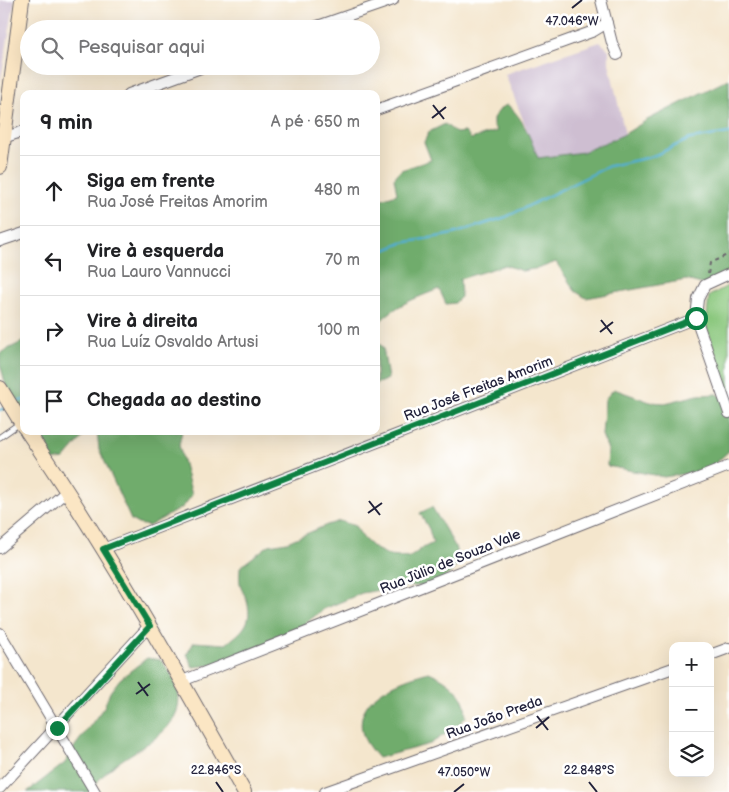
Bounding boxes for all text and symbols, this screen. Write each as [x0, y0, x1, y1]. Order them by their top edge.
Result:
text: 47.046°W [545, 14, 599, 29]
search box [20, 20, 380, 75]
icon: search [38, 34, 66, 62]
text: Pesquisar aqui [78, 36, 205, 59]
text: 9 min [40, 110, 93, 135]
text: A pé · 650 m [271, 113, 360, 132]
text: Siga em frente [87, 170, 215, 193]
icon: ahead [40, 177, 68, 205]
text: 480 m [314, 181, 360, 200]
text: Rua José Freitas Amorim [87, 193, 268, 212]
text: Vire à esquerda [87, 240, 224, 263]
icon: left [40, 247, 68, 275]
text: 70 m [325, 251, 360, 270]
text: Rua Lauro Vannucci [87, 263, 231, 282]
route start [685, 307, 708, 330]
text: Vire à direita [87, 310, 198, 333]
icon: right [40, 317, 68, 345]
text: 100 m [317, 321, 360, 340]
text: Rua Luíz Osvaldo Artusi [87, 333, 258, 352]
street label: Rua José Freitas Amorim [401, 352, 555, 425]
icon: arrive [40, 387, 68, 415]
text: Chegada ao destino [87, 389, 261, 412]
street label: Rua Jùlio de Souza Vale [377, 525, 523, 598]
map controls [669, 642, 714, 777]
button: + [669, 642, 714, 687]
button: − [669, 687, 714, 732]
street label: Rua João Preda [444, 692, 545, 743]
route end [46, 717, 69, 740]
button: layers [669, 732, 714, 777]
text: 22.846°S [191, 763, 241, 778]
text: 22.848°S [564, 763, 614, 778]
text: 47.050°W [437, 765, 491, 780]

